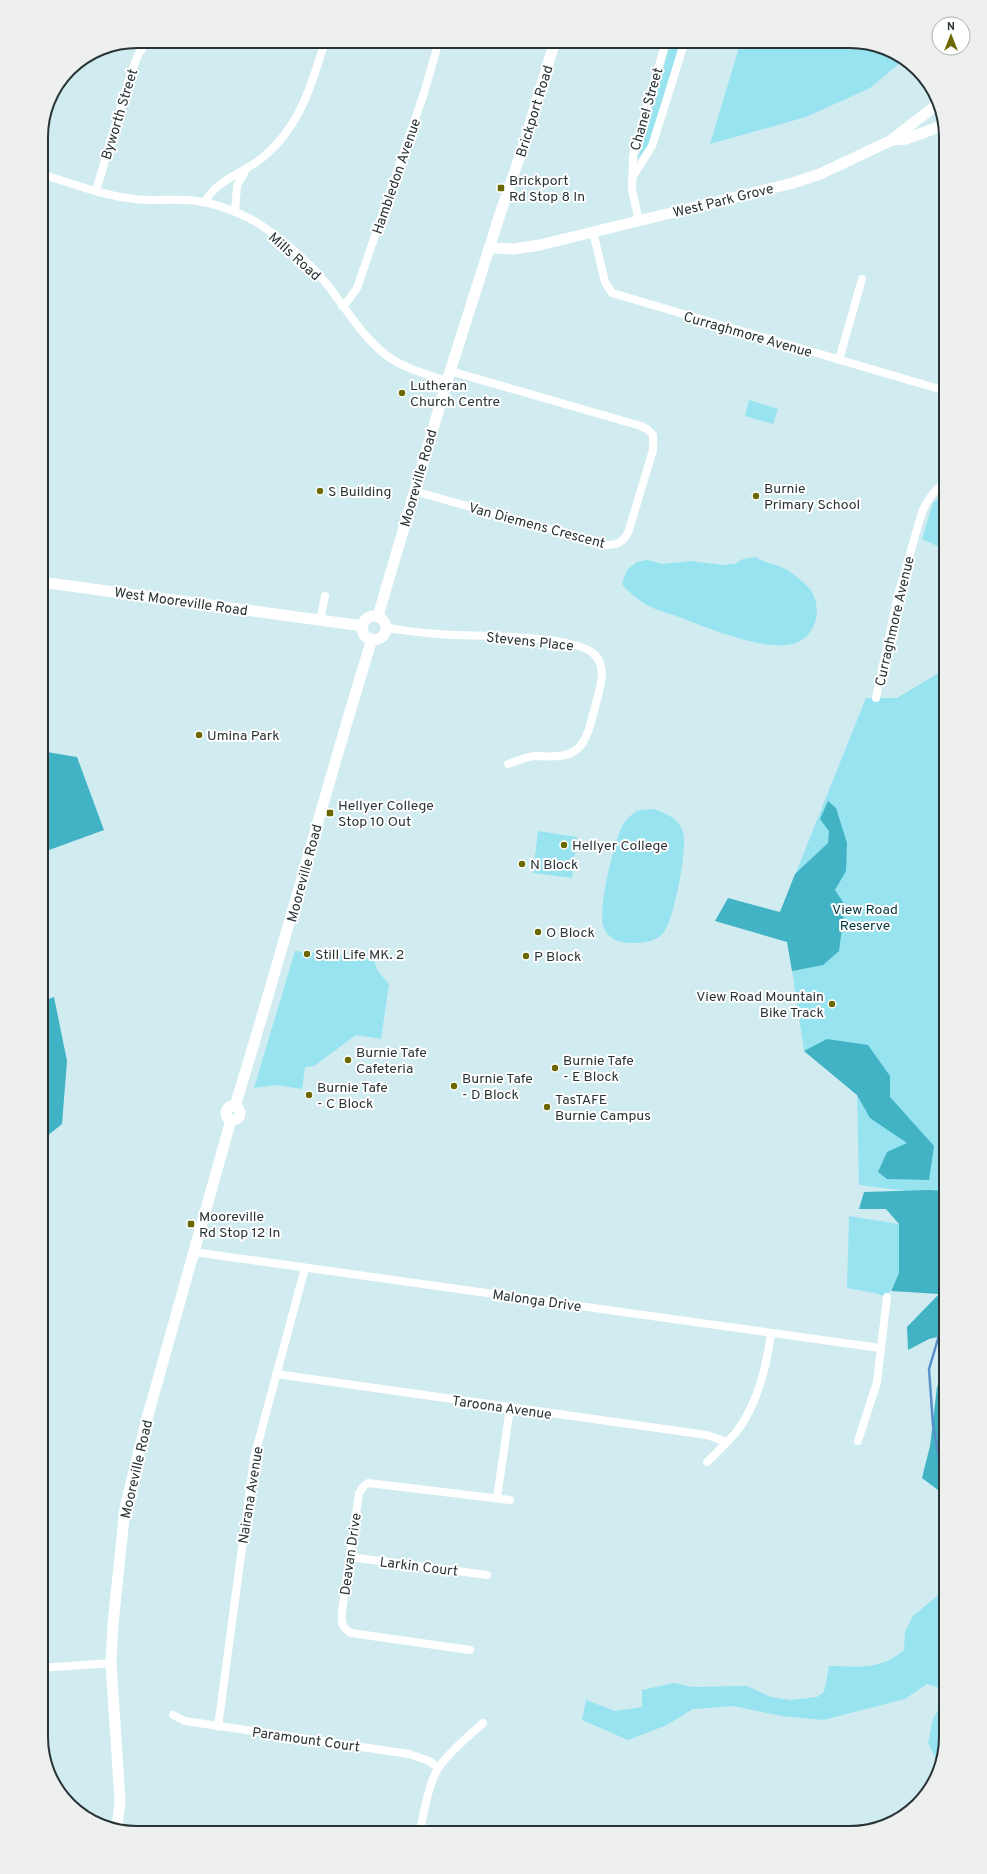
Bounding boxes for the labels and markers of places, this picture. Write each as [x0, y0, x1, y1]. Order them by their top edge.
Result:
place label: Brickport Rd Stop 8 In [509, 173, 585, 206]
marker: Brickport Rd Stop 8 In [496, 183, 506, 193]
place label: Lutheran Church Centre [410, 378, 500, 411]
marker: Lutheran Church Centre [397, 388, 407, 398]
place label: Burnie Primary School [764, 481, 860, 514]
place label: S Building [328, 484, 391, 501]
marker: S Building [315, 486, 325, 496]
marker: Burnie Primary School [751, 491, 761, 501]
place label: Umina Park [207, 728, 280, 745]
marker: Umina Park [194, 730, 204, 740]
place label: Hellyer College Stop 10 Out [338, 798, 434, 831]
marker: Hellyer College Stop 10 Out [325, 808, 335, 818]
place label: Hellyer College [572, 838, 668, 855]
marker: Hellyer College [559, 840, 569, 850]
place label: N Block [530, 857, 579, 874]
marker: N Block [517, 859, 527, 869]
place label: O Block [546, 925, 595, 942]
marker: O Block [533, 927, 543, 937]
place label: Still Life MK. 2 [315, 947, 404, 964]
marker: Still Life MK. 2 [302, 949, 312, 959]
place label: P Block [534, 949, 581, 966]
marker: P Block [521, 951, 531, 961]
place label: View Road Mountain Bike Track [696, 989, 824, 1022]
marker: View Road Mountain Bike Track [827, 999, 837, 1009]
place label: Burnie Tafe Cafeteria [356, 1045, 427, 1078]
place label: Burnie Tafe - E Block [563, 1053, 634, 1086]
marker: Burnie Tafe Cafeteria [343, 1055, 353, 1065]
marker: Burnie Tafe - E Block [550, 1063, 560, 1073]
place label: Burnie Tafe - D Block [462, 1071, 533, 1104]
place label: Burnie Tafe - C Block [317, 1080, 388, 1113]
marker: Burnie Tafe - D Block [449, 1081, 459, 1091]
marker: Burnie Tafe - C Block [304, 1090, 314, 1100]
place label: TasTAFE Burnie Campus [555, 1092, 651, 1125]
marker: TasTAFE Burnie Campus [542, 1102, 552, 1112]
place label: Mooreville Rd Stop 12 In [199, 1209, 280, 1242]
marker: Mooreville Rd Stop 12 In [186, 1219, 196, 1229]

